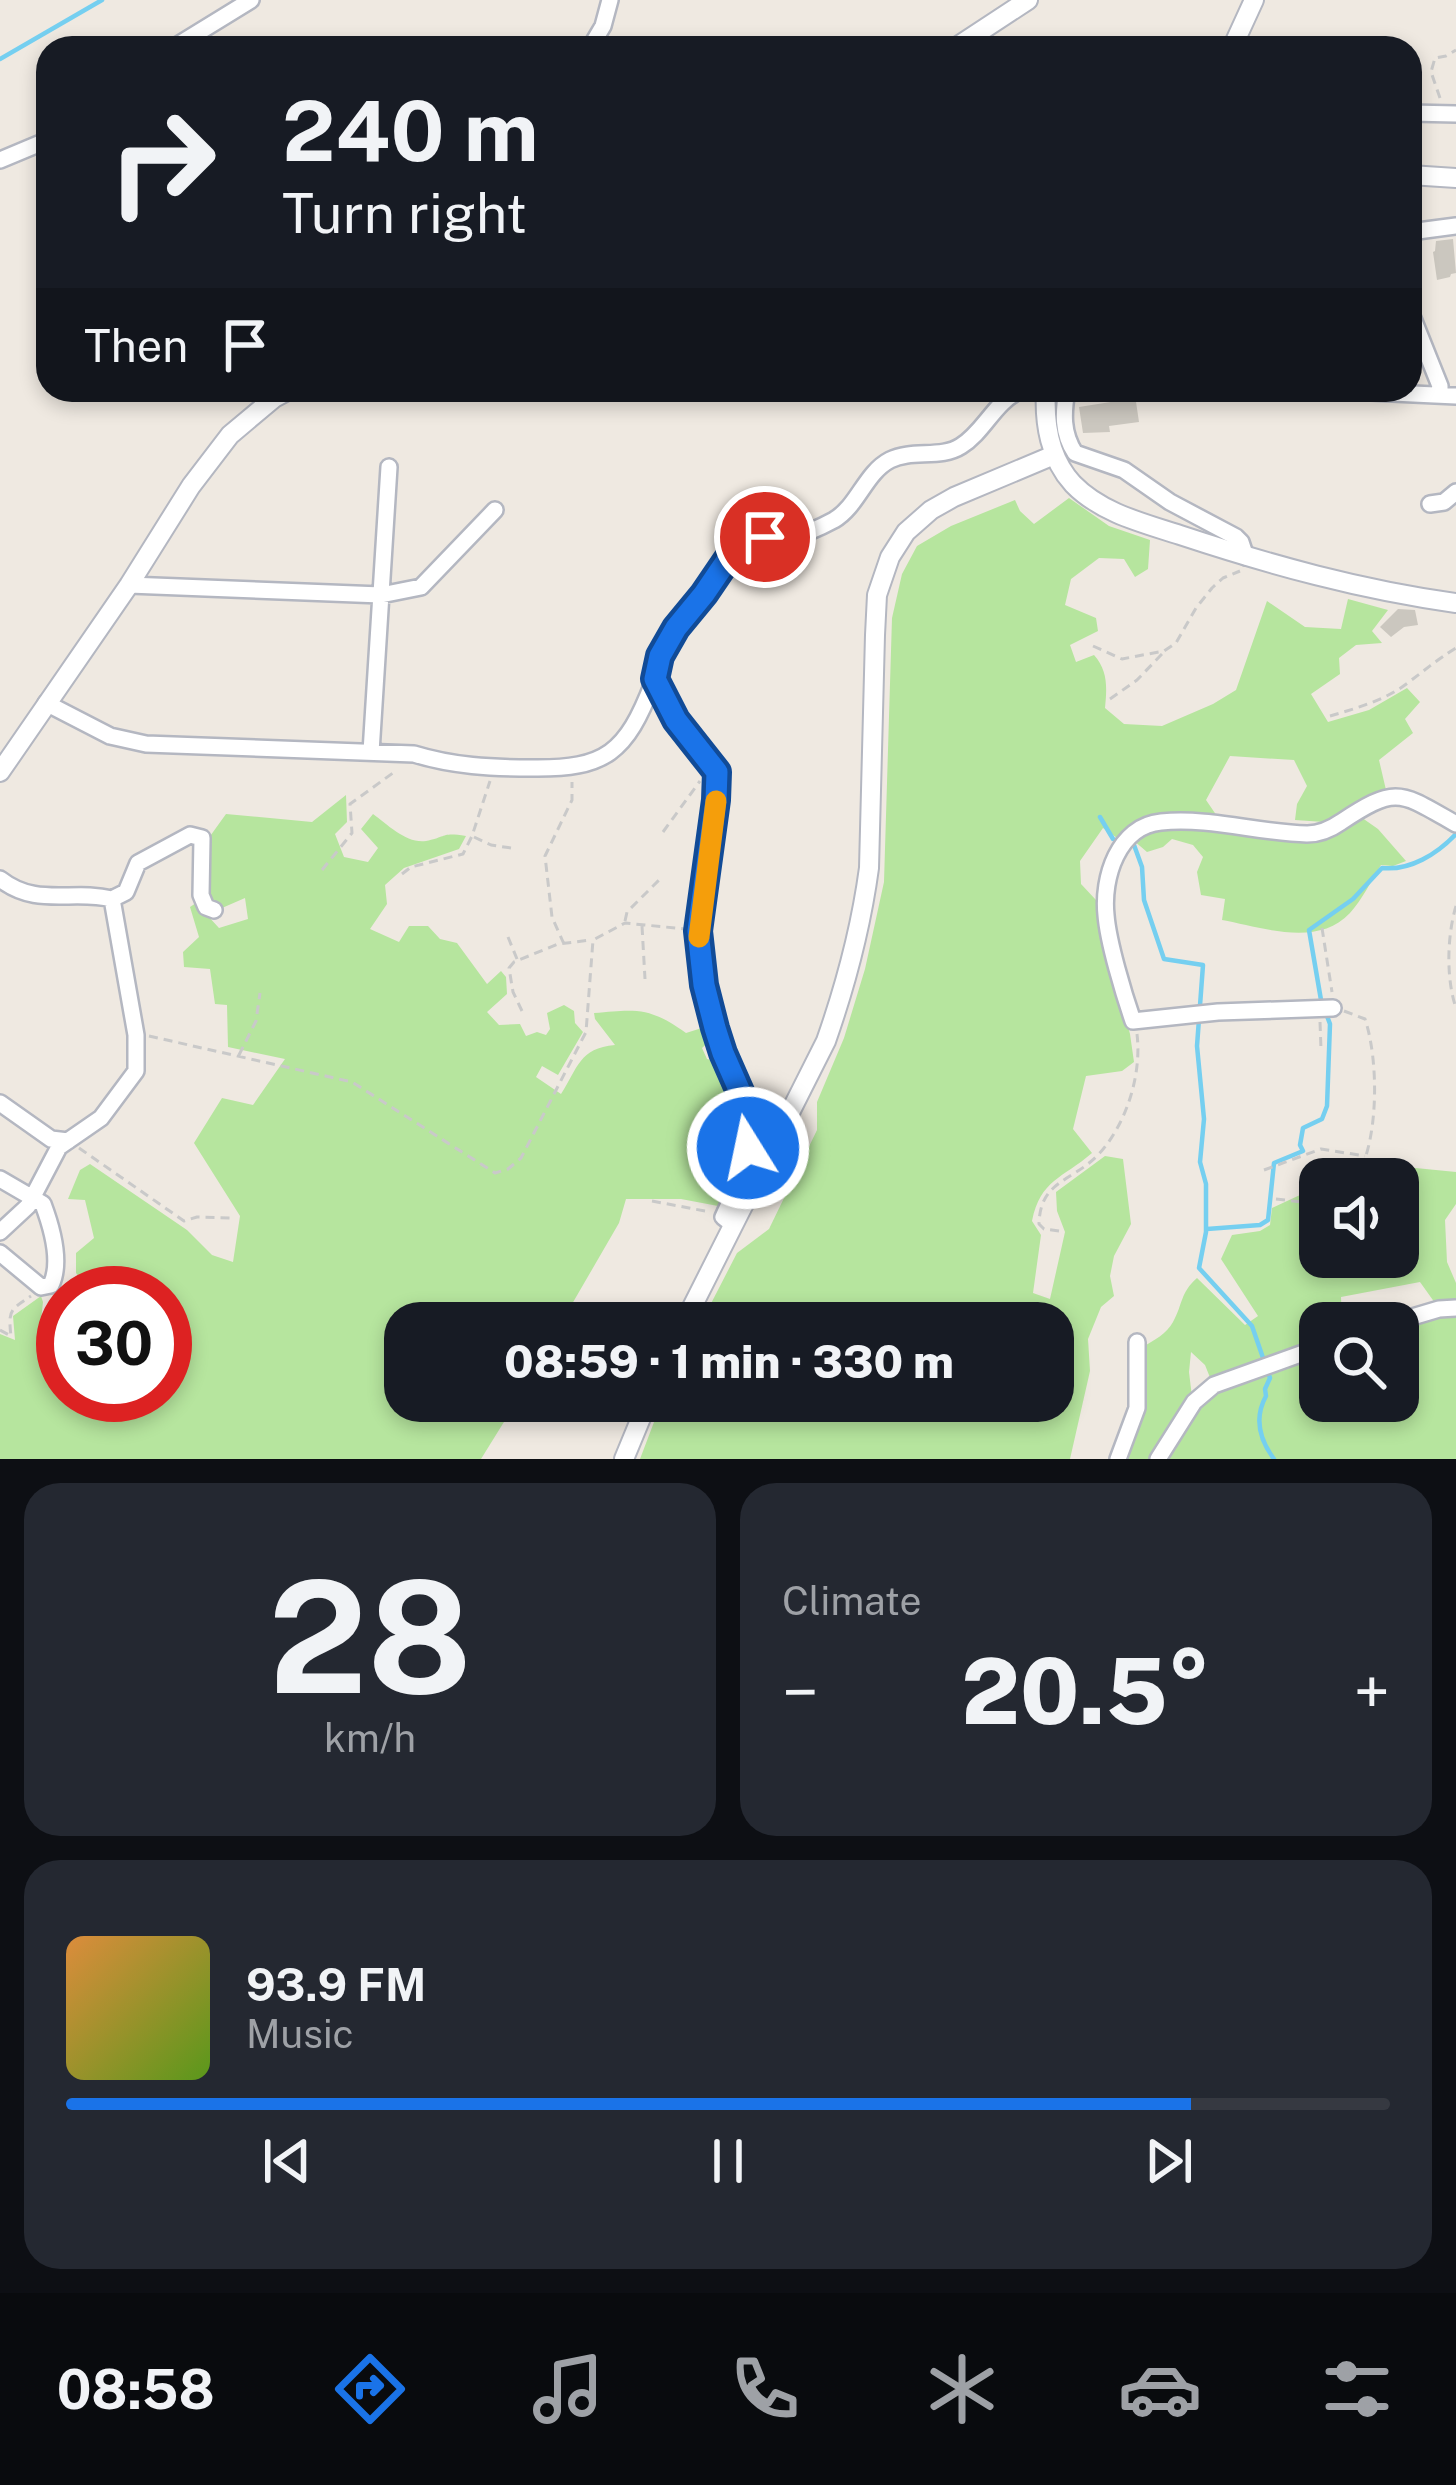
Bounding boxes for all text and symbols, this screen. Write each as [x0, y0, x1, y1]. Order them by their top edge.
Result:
text: 240 m [282, 81, 539, 180]
icon: right [84, 84, 240, 240]
text: Turn right [282, 182, 527, 245]
icon: arrive [212, 312, 278, 378]
text: Then [84, 319, 188, 372]
pin [714, 486, 816, 588]
icon: arrive [732, 504, 798, 570]
position arrow [685, 1085, 811, 1211]
map controls [1299, 1158, 1419, 1422]
button: sound [1299, 1158, 1419, 1278]
speed limit sign: 30 [36, 1266, 192, 1422]
button: search [1299, 1302, 1419, 1422]
text: 08:59 · 1 min · 330 m [504, 1335, 954, 1388]
text: 28 [268, 1545, 472, 1728]
text: Climate [782, 1578, 922, 1624]
text: 20.5° [961, 1638, 1211, 1744]
text: − [782, 1653, 819, 1731]
text: + [1353, 1653, 1390, 1731]
text: km/h [324, 1715, 416, 1761]
text: 93.9 FM [246, 1958, 426, 2011]
text: Music [246, 2011, 354, 2057]
icon: previous [254, 2128, 320, 2194]
icon: pause [695, 2128, 761, 2194]
icon: next [1136, 2128, 1202, 2194]
icon: directions [328, 2347, 412, 2431]
icon: music [526, 2347, 610, 2431]
icon: phone [723, 2347, 807, 2431]
icon: climate [920, 2347, 1004, 2431]
icon: car [1118, 2347, 1202, 2431]
icon: filters [1315, 2347, 1399, 2431]
text: 08:58 [57, 2358, 215, 2421]

